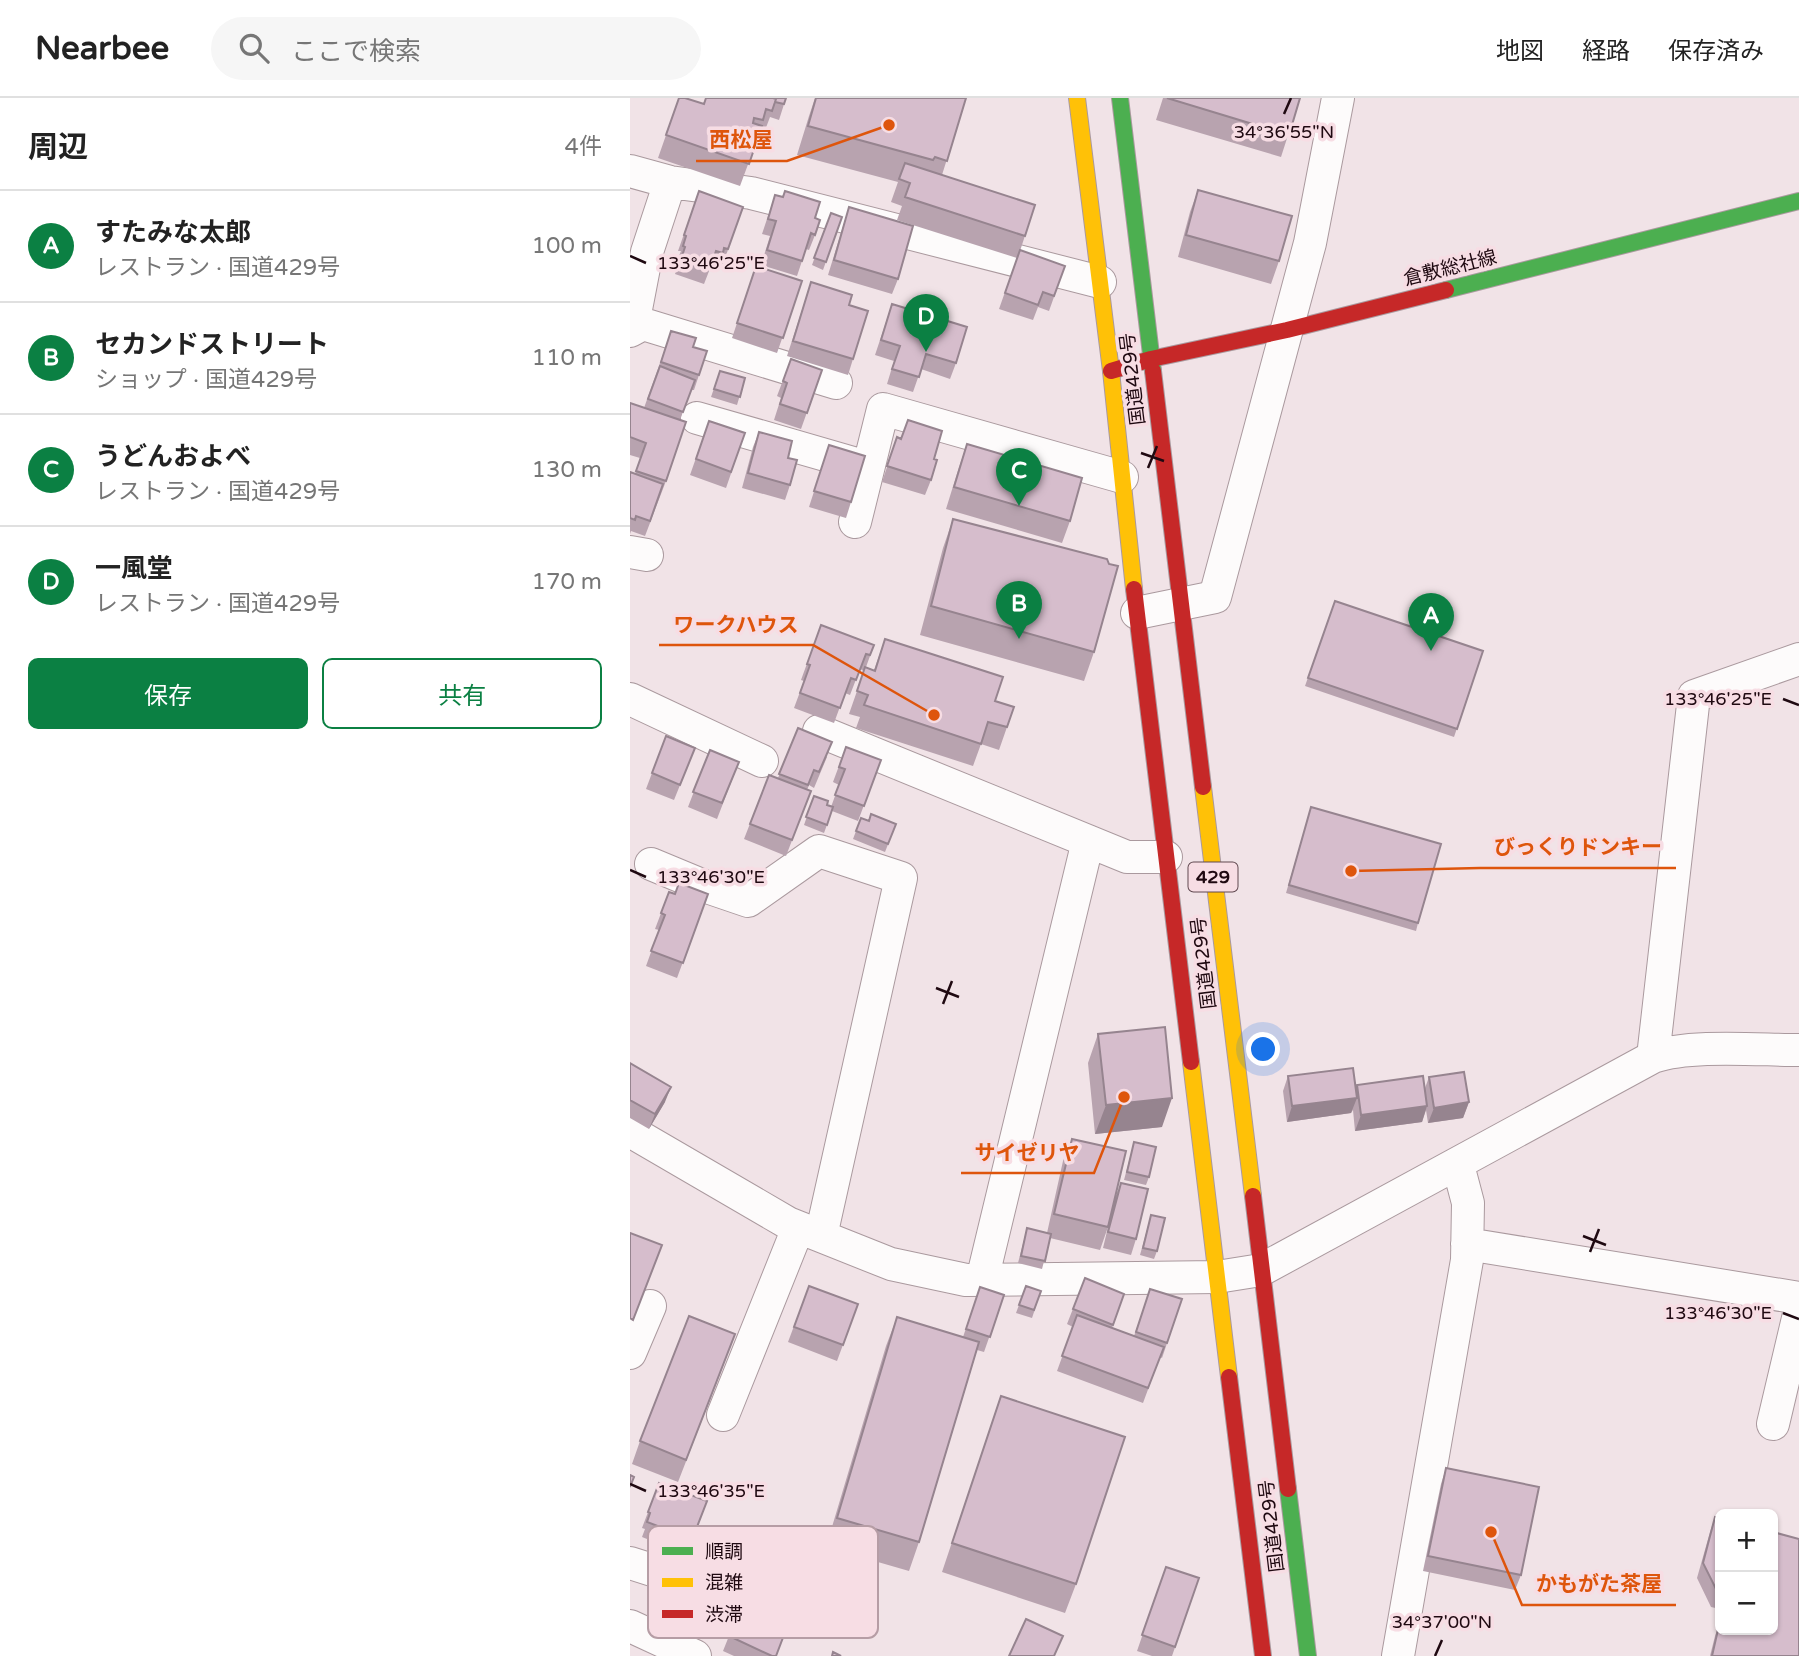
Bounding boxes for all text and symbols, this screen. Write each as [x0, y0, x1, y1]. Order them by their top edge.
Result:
search box [211, 17, 701, 80]
text: Nearbee [35, 29, 169, 68]
icon: search [235, 29, 273, 67]
text: ここで検索 [291, 36, 421, 67]
text: 地図 [1496, 37, 1544, 66]
text: 経路 [1582, 37, 1630, 66]
text: 保存済み [1668, 37, 1764, 66]
callout: 西松屋 [696, 119, 787, 161]
text: 34°36'55"N [1234, 121, 1334, 143]
text: 西松屋 [710, 128, 773, 153]
text: 周辺 [28, 129, 88, 166]
text: 4件 [565, 133, 602, 161]
text: すたみな太郎 [95, 217, 251, 248]
text: A [42, 232, 60, 260]
text: 100 m [532, 232, 602, 260]
street label: 倉敷総社線 [1401, 246, 1499, 290]
text: 133°46'25"E [657, 252, 765, 274]
text: レストラン · 国道429号 [95, 254, 340, 282]
pin: D [903, 294, 949, 352]
text: セカンドストリート [95, 329, 329, 360]
street label: 国道429号 [1116, 331, 1150, 426]
text: B [43, 344, 59, 372]
text: 110 m [532, 344, 602, 372]
text: ショップ · 国道429号 [95, 366, 317, 394]
text: うどんおよべ [95, 441, 251, 472]
pin: C [996, 448, 1042, 506]
text: C [43, 456, 59, 484]
text: 130 m [532, 456, 602, 484]
text: レストラン · 国道429号 [95, 478, 340, 506]
text: 一風堂 [95, 553, 173, 584]
text: D [42, 568, 60, 596]
text: 170 m [532, 568, 602, 596]
pin: B [996, 581, 1042, 639]
text: レストラン · 国道429号 [95, 590, 340, 618]
pin: A [1408, 593, 1454, 651]
callout: ワークハウス [659, 603, 813, 645]
text: ワークハウス [674, 613, 798, 638]
button: 保存 [28, 658, 308, 729]
button: 共有 [322, 658, 602, 729]
text: 133°46'25"E [1664, 688, 1772, 710]
callout: びっくりドンキー [1480, 826, 1676, 868]
text: びっくりドンキー [1494, 835, 1662, 860]
road number: 429 [1188, 862, 1238, 892]
text: 133°46'30"E [657, 866, 765, 888]
street label: 国道429号 [1187, 915, 1221, 1010]
your location [1246, 1032, 1280, 1066]
callout: サイゼリヤ [961, 1131, 1094, 1173]
text: サイゼリヤ [975, 1141, 1080, 1166]
text: 133°46'30"E [1664, 1302, 1772, 1324]
street label: 国道429号 [1255, 1478, 1289, 1573]
text: 133°46'35"E [657, 1480, 765, 1502]
map controls [1715, 1509, 1778, 1635]
button: + [1715, 1509, 1778, 1572]
legend [648, 1526, 878, 1638]
text: 順調 [705, 1541, 743, 1563]
callout: かもがた茶屋 [1522, 1563, 1676, 1605]
text: 混雑 [705, 1572, 743, 1594]
text: かもがた茶屋 [1536, 1572, 1662, 1597]
button: − [1715, 1572, 1778, 1635]
text: 渋滞 [705, 1604, 743, 1626]
text: 34°37'00"N [1392, 1611, 1492, 1633]

